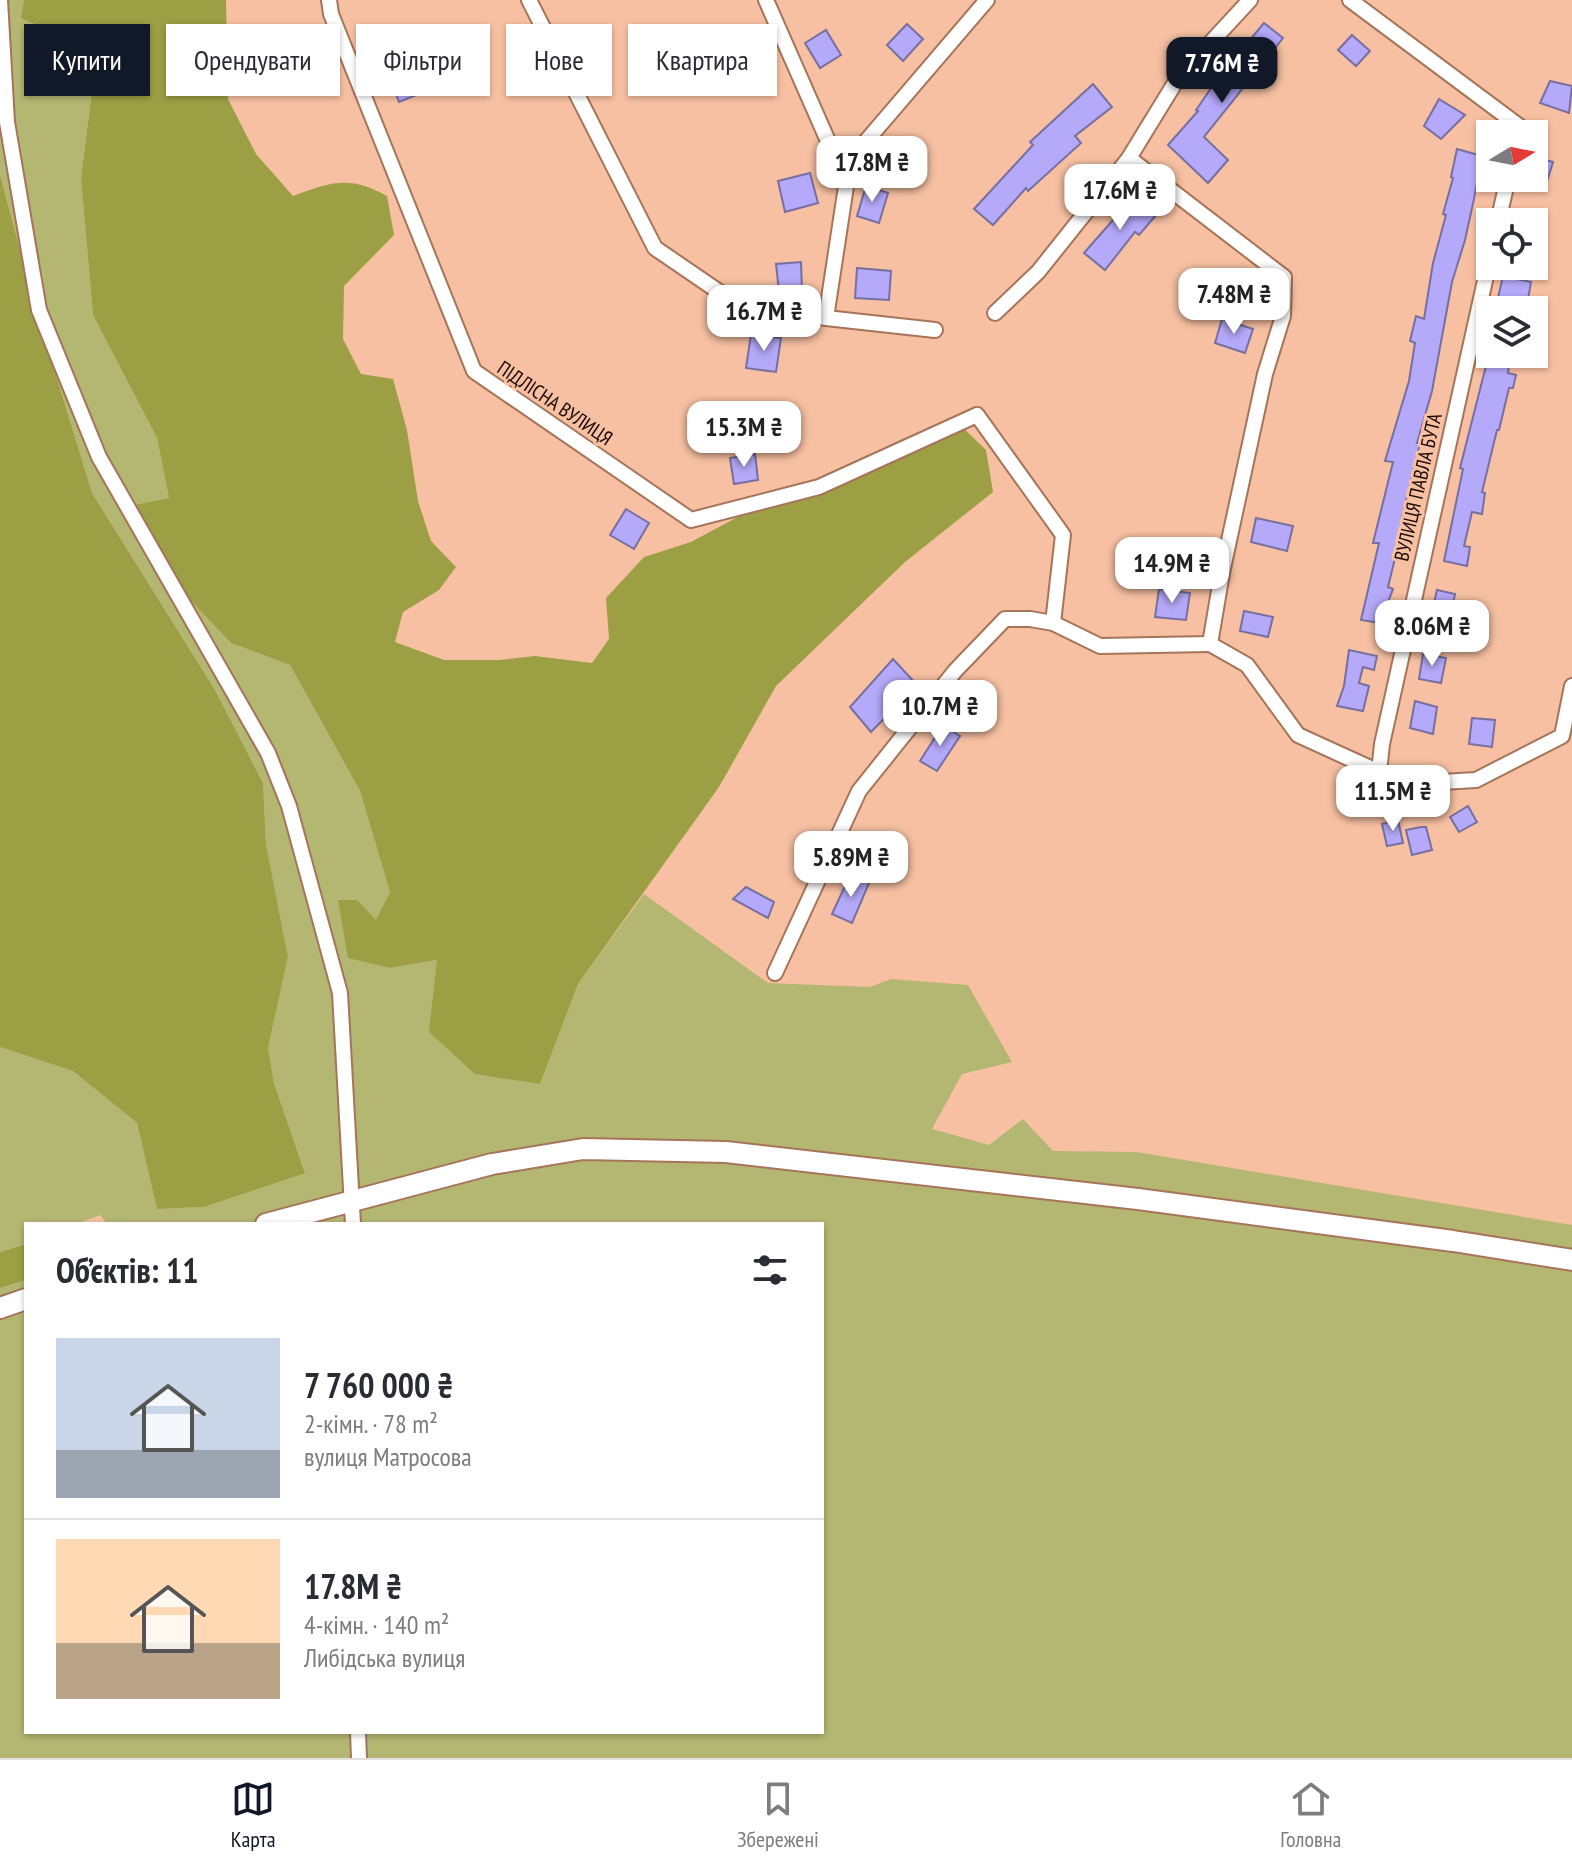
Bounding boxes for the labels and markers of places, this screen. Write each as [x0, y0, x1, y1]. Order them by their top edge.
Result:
pin: 7.76M ₴ [1148, 37, 1296, 105]
pin: 17.8M ₴ [798, 136, 946, 204]
pin: 17.6M ₴ [1046, 164, 1194, 232]
pin: 7.48M ₴ [1160, 268, 1308, 336]
pin: 16.7M ₴ [690, 285, 838, 353]
pin: 15.3M ₴ [670, 401, 818, 469]
pin: 14.9M ₴ [1098, 537, 1246, 605]
pin: 8.06M ₴ [1358, 600, 1506, 668]
pin: 10.7M ₴ [866, 680, 1014, 748]
pin: 11.5M ₴ [1319, 765, 1467, 833]
pin: 5.89M ₴ [777, 831, 925, 899]

